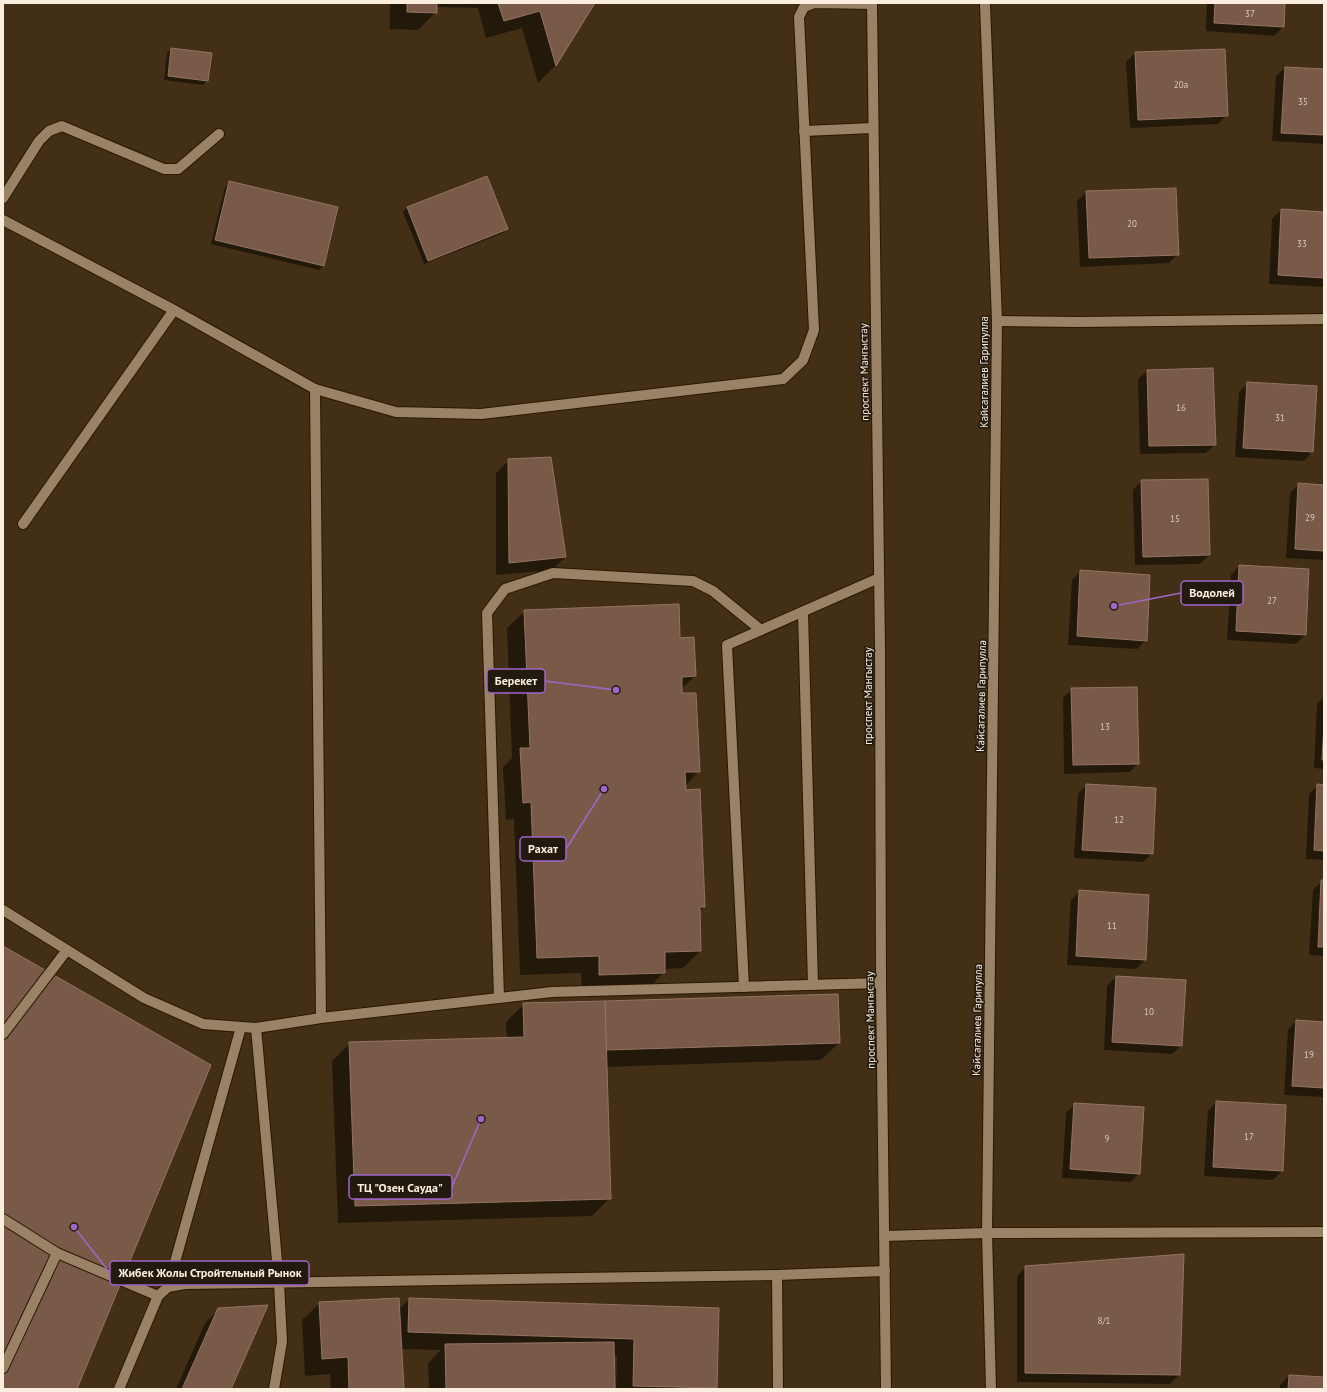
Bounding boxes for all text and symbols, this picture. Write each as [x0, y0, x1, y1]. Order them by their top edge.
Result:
house number: 37 [1245, 8, 1255, 19]
house number: 20а [1174, 79, 1188, 90]
house number: 35 [1298, 96, 1308, 107]
house number: 20 [1127, 218, 1137, 229]
house number: 33 [1297, 238, 1307, 249]
street label: Кайсагалиев Гарипулла [977, 316, 991, 428]
street label: проспект Мангыстау [856, 322, 872, 421]
house number: 16 [1176, 402, 1186, 413]
house number: 31 [1275, 412, 1285, 423]
house number: 29 [1305, 512, 1315, 523]
house number: 15 [1170, 513, 1180, 524]
callout: Водолей [1181, 581, 1243, 605]
text: Водолей [1189, 585, 1235, 600]
house number: 27 [1267, 595, 1277, 606]
street label: Кайсагалиев Гарипулла [973, 640, 989, 752]
street label: проспект Мангыстау [861, 646, 875, 745]
callout: Берекет [487, 669, 545, 693]
text: Берекет [495, 673, 537, 688]
house number: 13 [1100, 721, 1110, 732]
house number: 12 [1114, 814, 1124, 825]
callout: Рахат [520, 837, 566, 861]
text: Рахат [528, 841, 558, 856]
house number: 11 [1107, 920, 1117, 931]
street label: Кайсагалиев Гарипулла [969, 964, 985, 1076]
street label: проспект Мангыстау [862, 970, 878, 1069]
house number: 10 [1144, 1006, 1154, 1017]
house number: 19 [1304, 1049, 1314, 1060]
house number: 17 [1244, 1131, 1254, 1142]
house number: 9 [1105, 1133, 1110, 1144]
callout: ТЦ "Озен Сауда" [349, 1175, 452, 1199]
text: ТЦ "Озен Сауда" [357, 1180, 443, 1195]
callout: Жибек Жолы Стройтельный Рынок [110, 1261, 309, 1285]
text: Жибек Жолы Стройтельный Рынок [117, 1265, 302, 1280]
house number: 8/1 [1098, 1315, 1111, 1326]

